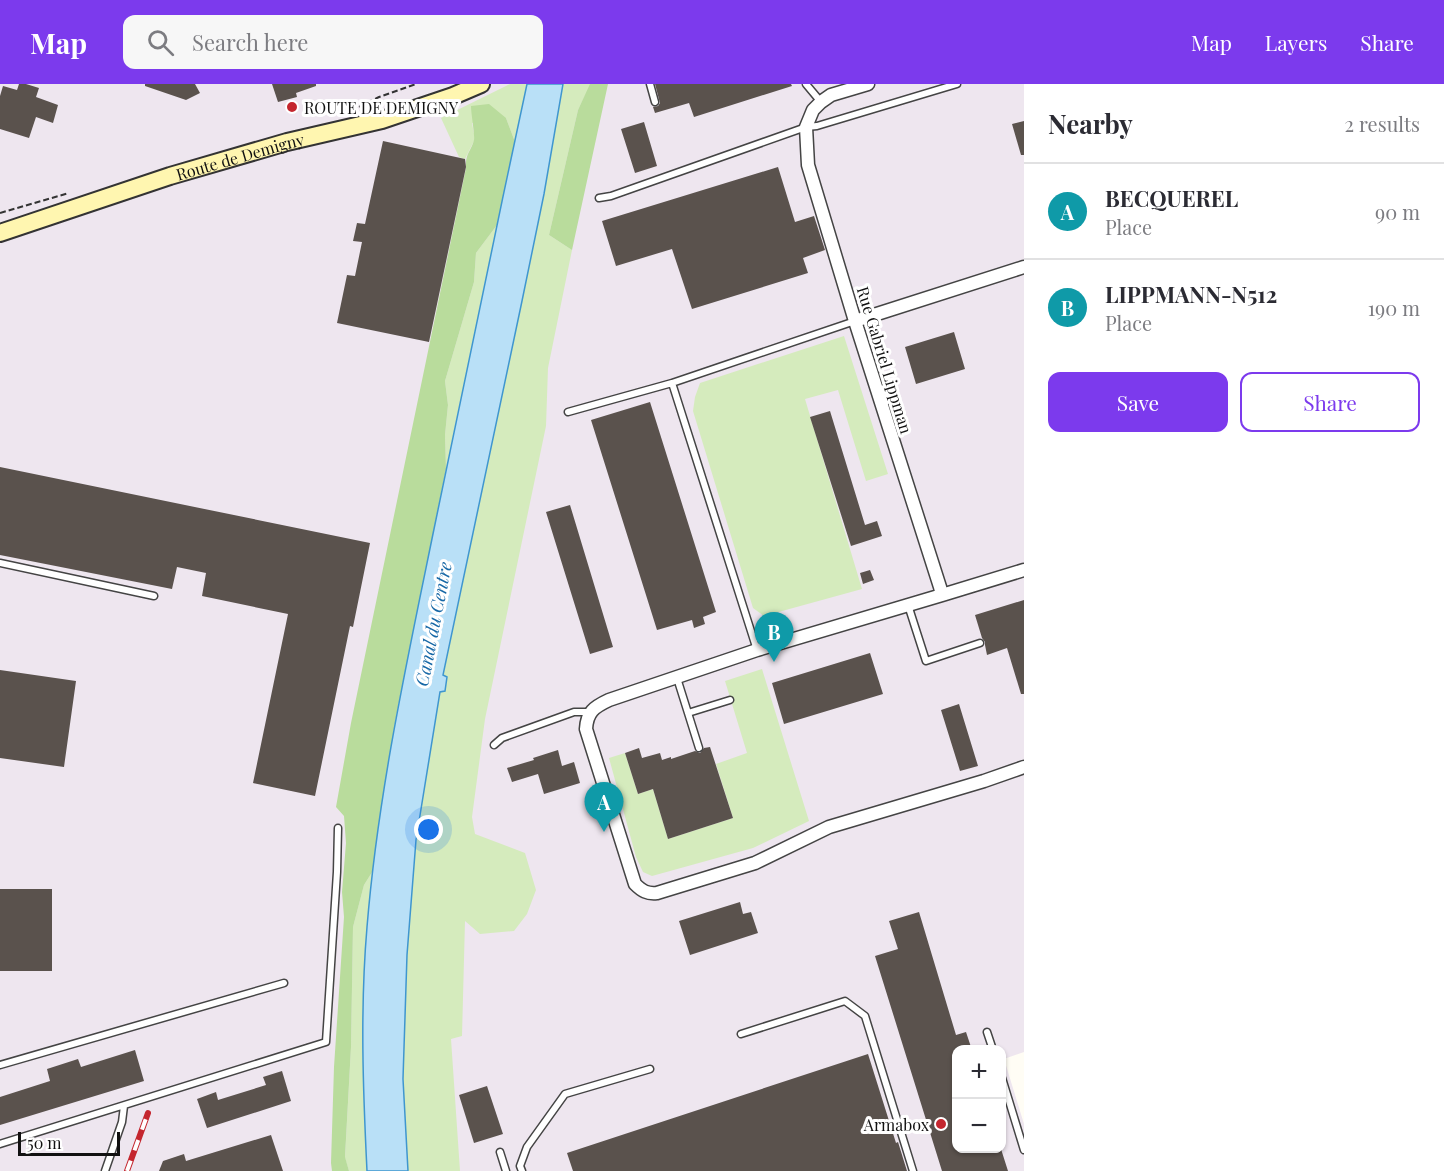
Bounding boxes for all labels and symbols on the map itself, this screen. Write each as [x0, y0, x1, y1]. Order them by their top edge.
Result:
place label: ROUTE DE DEMIGNY [304, 97, 459, 118]
marker: ROUTE DE DEMIGNY [285, 100, 299, 114]
street label: Route de Demigny [173, 128, 306, 184]
street label: Rue Gabriel Lippman [853, 284, 918, 437]
water label: Canal du Centre [409, 560, 457, 688]
pin: B [754, 612, 794, 662]
pin: A [584, 782, 624, 832]
your location [414, 815, 443, 844]
place label: Armabox [863, 1114, 930, 1135]
marker: Armabox [934, 1117, 948, 1131]
scale bar [18, 1129, 120, 1156]

